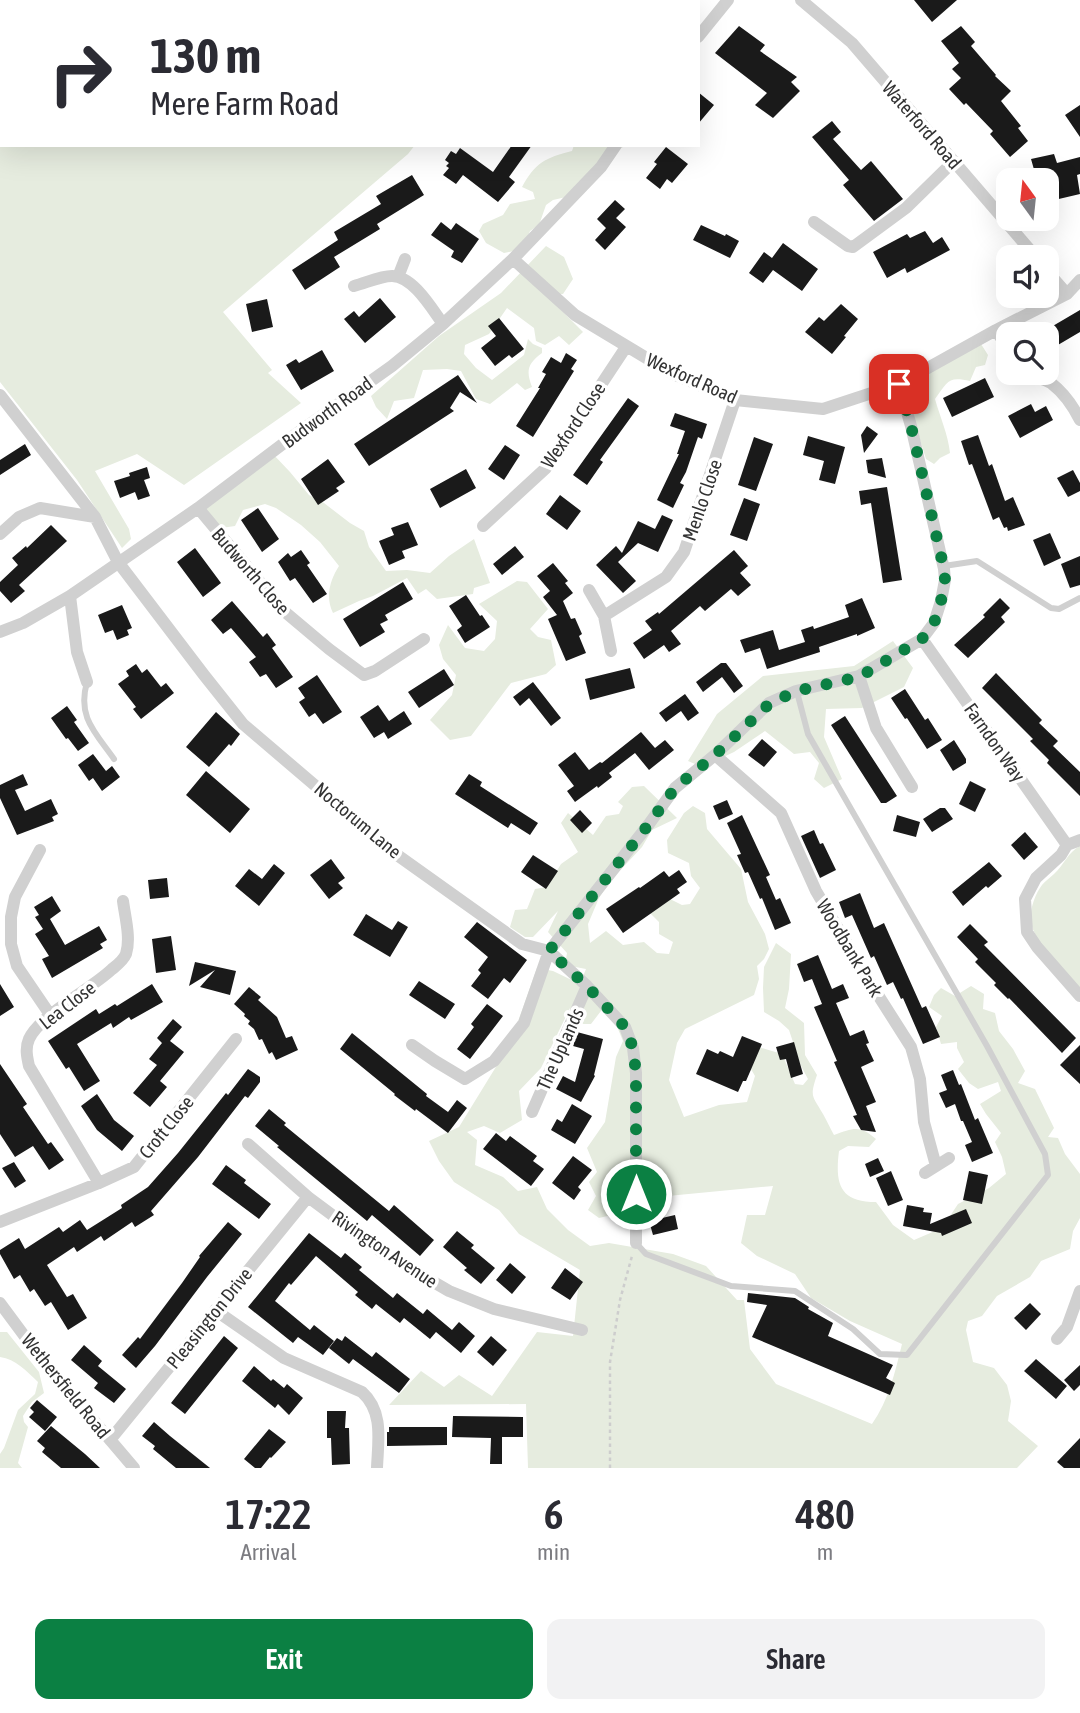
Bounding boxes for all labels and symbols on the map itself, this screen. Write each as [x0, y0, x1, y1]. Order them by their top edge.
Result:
street label: Waterford Road [878, 77, 966, 173]
north arrow [996, 168, 1059, 231]
street label: Wexford Road [643, 348, 741, 408]
pin [869, 354, 929, 414]
street label: Budworth Road [278, 372, 376, 452]
street label: Wexford Close [536, 378, 610, 472]
street label: Menlo Close [678, 456, 726, 544]
street label: Budworth Close [207, 523, 295, 619]
street label: Farndon Way [960, 699, 1030, 786]
street label: Noctorum Lane [310, 777, 406, 863]
street label: Woodbank Park [812, 895, 888, 1001]
street label: Lea Close [35, 976, 99, 1034]
street label: The Uplands [532, 1004, 588, 1093]
street label: Croft Close [134, 1091, 198, 1163]
position arrow [599, 1157, 673, 1231]
street label: Rivington Avenue [328, 1206, 442, 1292]
street label: Pleasington Drive [162, 1263, 256, 1373]
street label: Wethersfield Road [17, 1329, 115, 1443]

